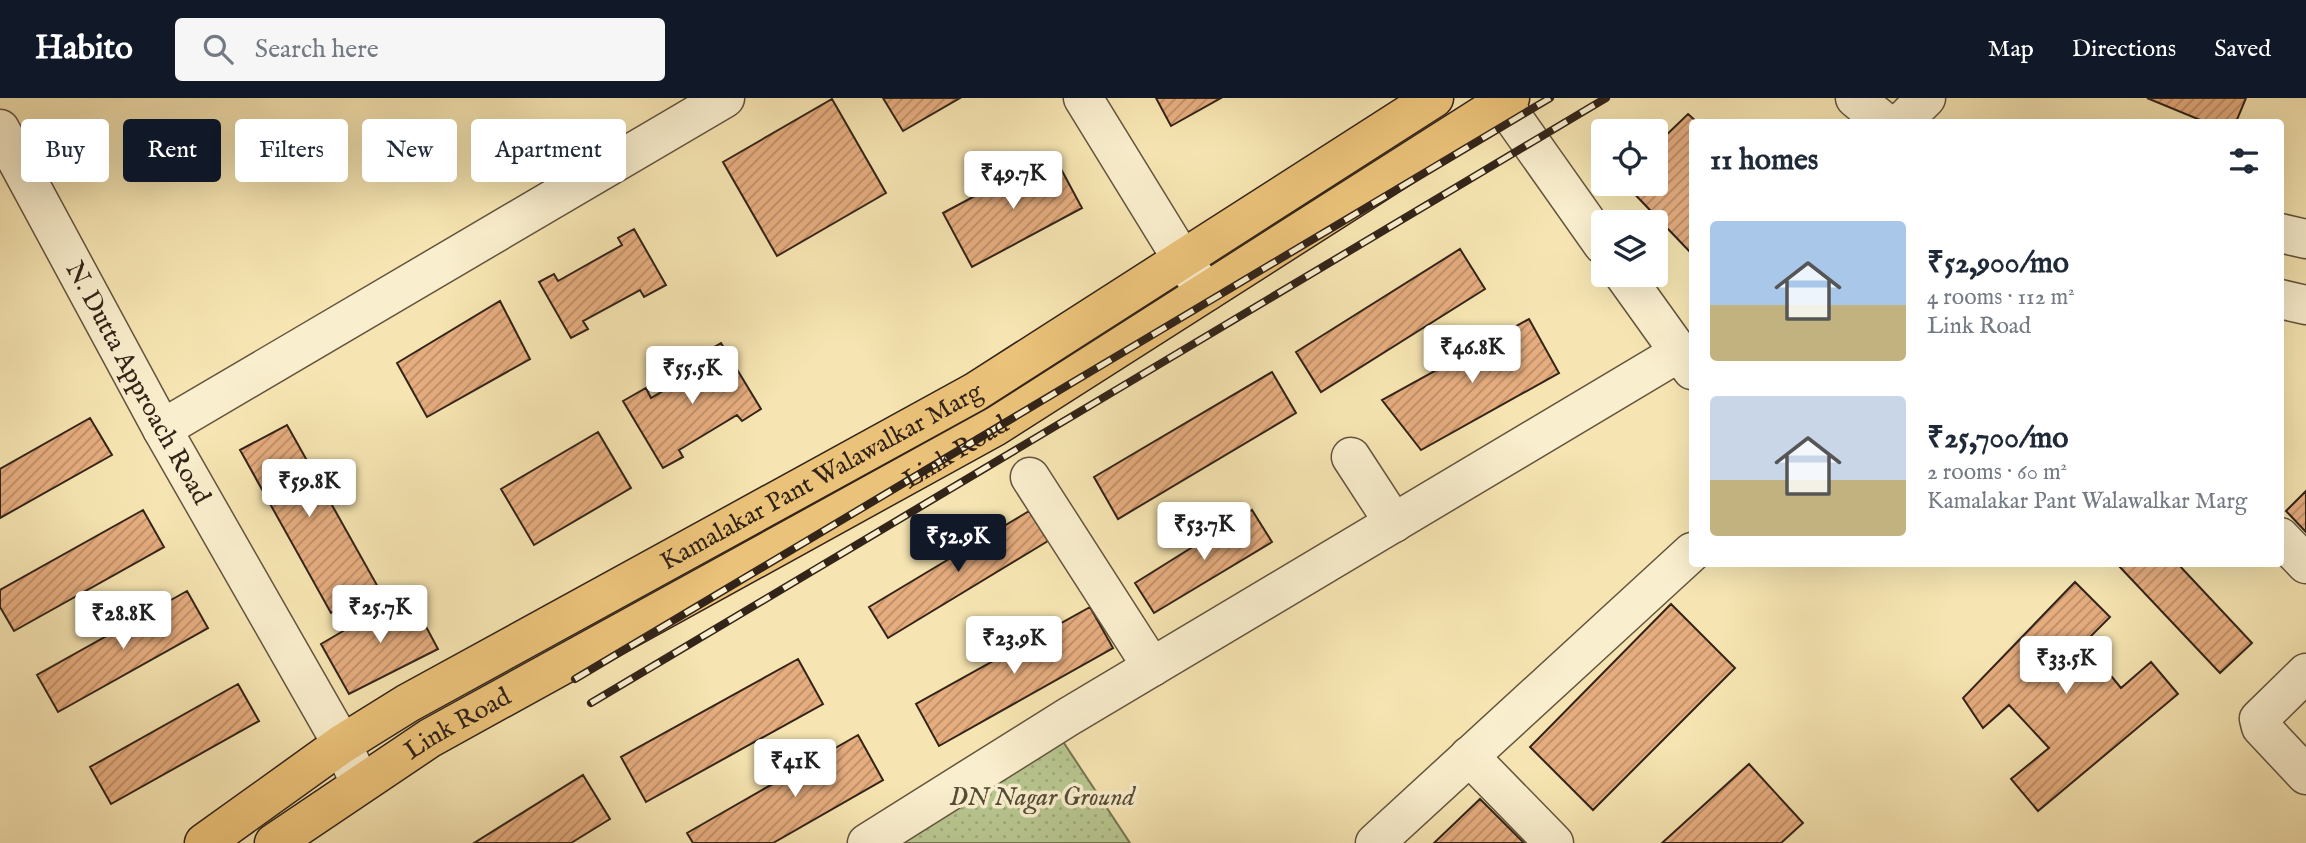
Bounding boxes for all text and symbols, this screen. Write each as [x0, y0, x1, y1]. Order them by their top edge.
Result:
search box [175, 18, 665, 81]
text: Habito [35, 28, 133, 70]
icon: search [199, 30, 237, 68]
text: Search here [255, 33, 379, 66]
text: Map [1988, 34, 2034, 65]
text: Directions [2072, 34, 2176, 65]
text: Saved [2214, 34, 2271, 65]
chip: Buy [21, 119, 109, 182]
chip: Rent [123, 119, 221, 182]
chip: Filters [235, 119, 348, 182]
chip: New [362, 119, 457, 182]
chip: Apartment [471, 119, 626, 182]
map controls [1591, 119, 1668, 287]
button: locate [1591, 119, 1668, 196]
text: 11 homes [1710, 142, 1818, 180]
icon: filters [2225, 142, 2263, 180]
pin: ₹49.7K [956, 152, 1070, 211]
text: ₹49.7K [980, 159, 1046, 188]
button: layers [1591, 210, 1668, 287]
text: ₹52,900/mo [1927, 245, 2069, 283]
icon: home [1766, 249, 1850, 333]
street label: N. Dutta Approach Road [58, 256, 218, 510]
text: 4 rooms · 112 m² [1927, 283, 2075, 312]
text: Link Road [1927, 312, 2031, 341]
pin: ₹46.8K [1415, 326, 1529, 385]
text: ₹46.8K [1440, 333, 1504, 362]
pin: ₹55.5K [635, 346, 749, 406]
text: ₹55.5K [662, 354, 722, 383]
street label: Kamalakar Pant Walawalkar Marg [655, 374, 989, 578]
street label: Link Road [897, 408, 1015, 497]
text: ₹25,700/mo [1927, 420, 2068, 458]
icon: home [1766, 424, 1850, 508]
text: 2 rooms · 60 m² [1927, 458, 2067, 487]
pin: ₹59.8K [252, 460, 366, 519]
text: ₹59.8K [278, 467, 340, 496]
text: Kamalakar Pant Walawalkar Marg [1927, 487, 2247, 516]
pin: ₹53.7K [1147, 503, 1261, 562]
text: ₹53.7K [1173, 510, 1235, 539]
pin: ₹52.9K [901, 514, 1015, 574]
text: ₹52.9K [926, 522, 990, 551]
pin: ₹25.7K [323, 586, 437, 645]
pin: ₹28.8K [66, 592, 180, 651]
text: ₹25.7K [348, 593, 412, 622]
text: ₹28.8K [91, 599, 155, 628]
pin: ₹23.9K [957, 616, 1071, 676]
text: ₹23.9K [982, 624, 1046, 653]
pin: ₹33.5K [2009, 636, 2123, 696]
text: ₹33.5K [2036, 644, 2096, 673]
street label: Link Road [398, 680, 517, 767]
pin: ₹41K [754, 740, 836, 799]
text: ₹41K [770, 747, 820, 776]
park label: DN Nagar Ground [949, 781, 1137, 815]

